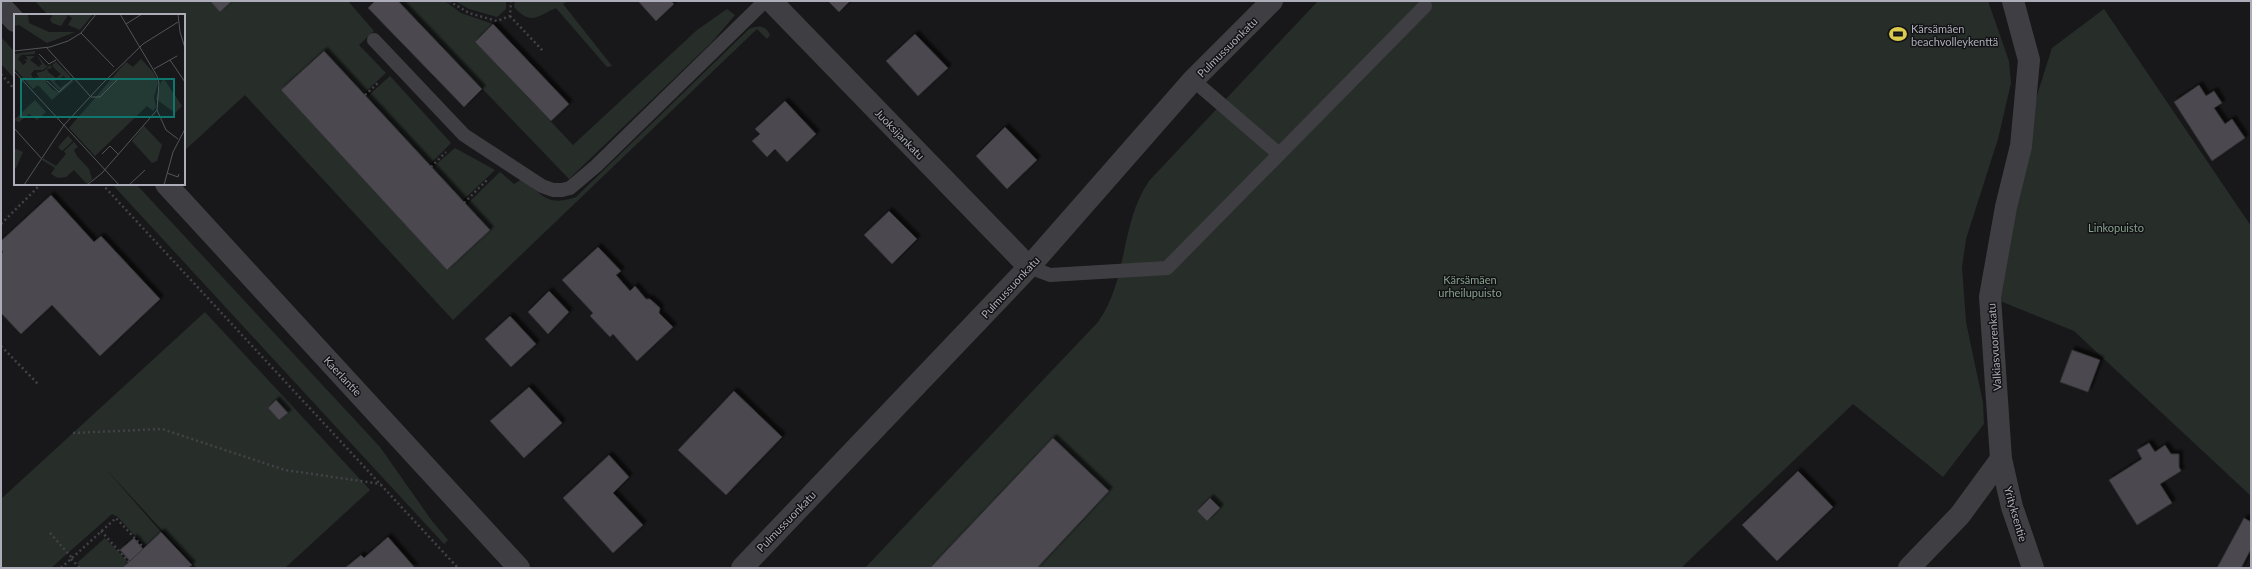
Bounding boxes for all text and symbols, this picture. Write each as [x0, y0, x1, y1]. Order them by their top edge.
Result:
inset map [14, 14, 185, 185]
street label: Pulmussuonkatu [1194, 14, 1260, 80]
place label: Kärsämäen beachvolleykenttä [1911, 22, 1998, 48]
sports icon: Kärsämäen beachvolleykenttä [1888, 24, 1908, 44]
street label: Juoksijankatu [873, 106, 927, 162]
park label: Linkopuisto [2088, 221, 2144, 234]
street label: Pulmussuonkatu [978, 253, 1042, 321]
park label: Kärsämäen urheilupuisto [1438, 273, 1502, 299]
street label: Valkiasvuorenkatu [1984, 303, 2004, 391]
street label: Kaerlantie [321, 354, 365, 399]
street label: Yrityksentie [2002, 485, 2030, 543]
street label: Pulmussuonkatu [754, 488, 818, 554]

